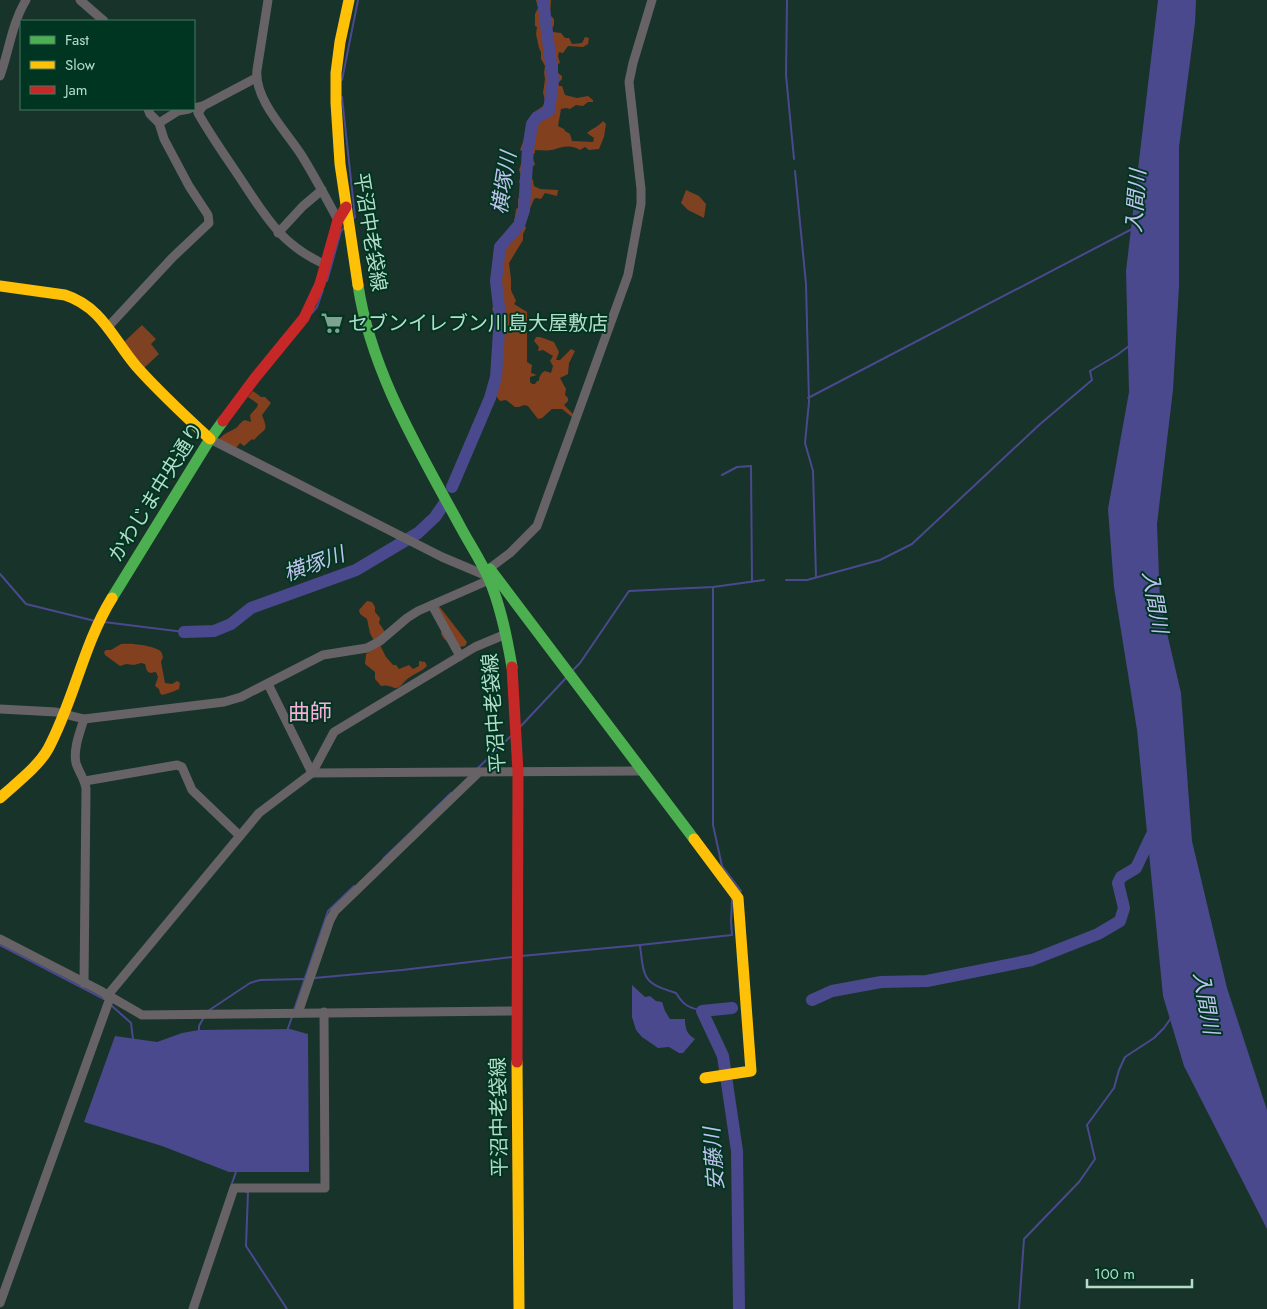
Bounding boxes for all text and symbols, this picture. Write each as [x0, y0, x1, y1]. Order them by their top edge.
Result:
legend [20, 20, 195, 110]
text: Fast [65, 29, 89, 51]
text: Slow [65, 54, 96, 76]
text: Jam [63, 79, 88, 101]
water label: 横塚川 [484, 148, 524, 216]
water label: 入間川 [1119, 167, 1153, 233]
street label: 平沼中老袋線 [346, 170, 394, 294]
place label: セブンイレブン川島大屋敷店 [348, 309, 608, 338]
supermarket icon: セブンイレブン川島大屋敷店 [319, 310, 345, 336]
street label: かわじま中央通り [101, 416, 211, 568]
water label: 横塚川 [279, 538, 351, 589]
water label: 入間川 [1135, 568, 1176, 638]
street label: 平沼中老袋線 [475, 652, 513, 774]
district label: 曲師 [288, 696, 332, 728]
water label: 入間川 [1186, 969, 1227, 1039]
street label: 平沼中老袋線 [483, 1057, 515, 1177]
water label: 安藤川 [697, 1125, 731, 1191]
scale bar [1087, 1256, 1192, 1288]
text: 100 m [1094, 1263, 1135, 1285]

